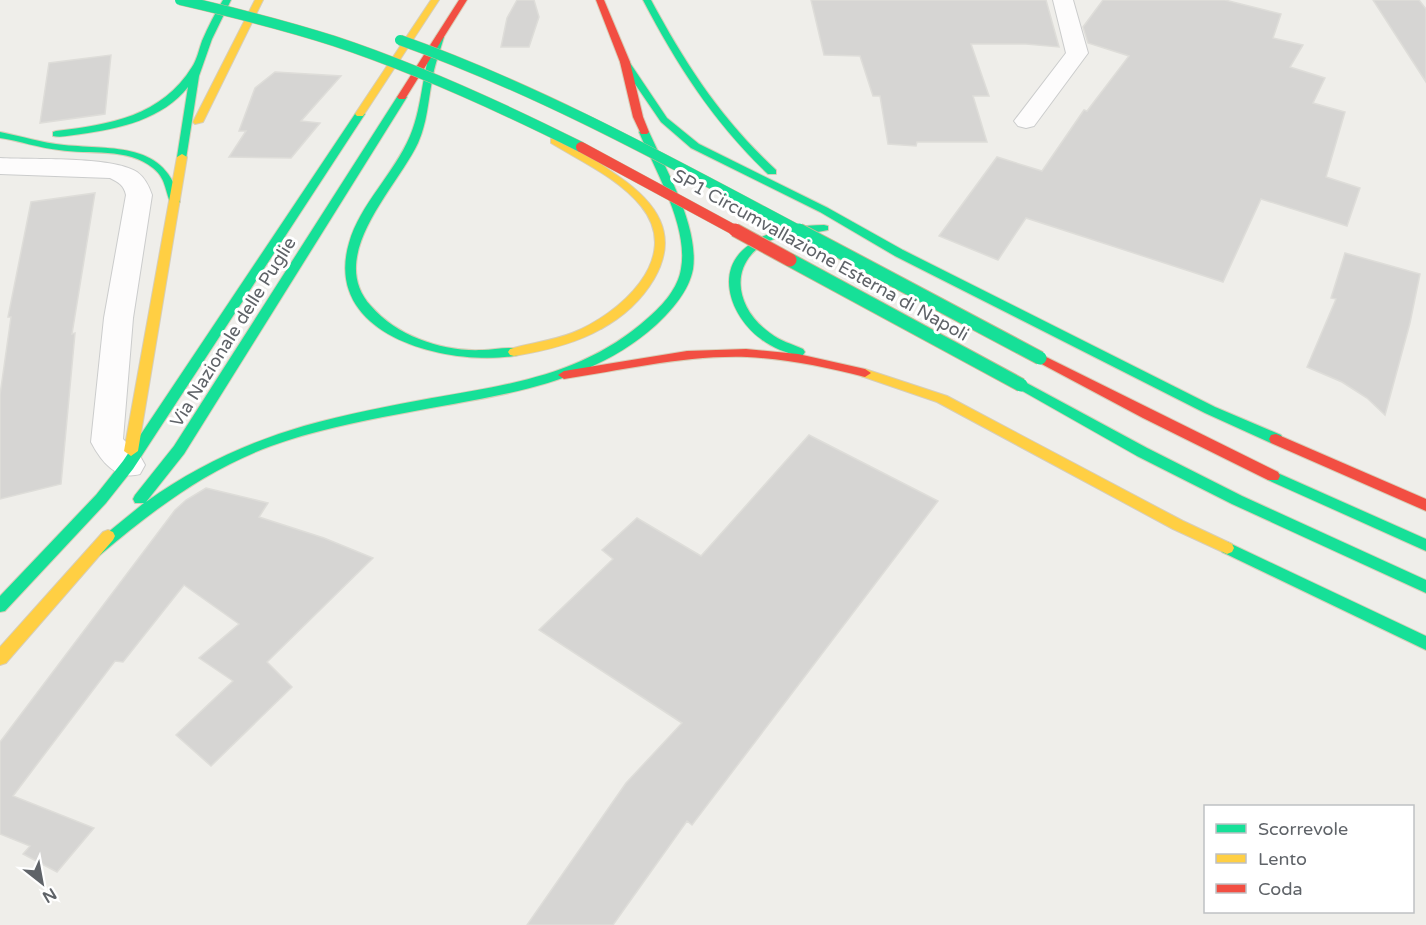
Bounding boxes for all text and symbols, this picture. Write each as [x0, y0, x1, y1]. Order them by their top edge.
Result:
street label: SP1 Circumvallazione Esterna di Napoli [669, 164, 973, 346]
street label: Via Nazionale delle Puglie [165, 233, 301, 431]
legend [1204, 805, 1414, 913]
text: Scorrevole [1258, 818, 1348, 840]
text: Lento [1258, 848, 1307, 870]
north arrow [12, 853, 72, 913]
text: Coda [1258, 878, 1303, 900]
text: N [39, 883, 60, 907]

